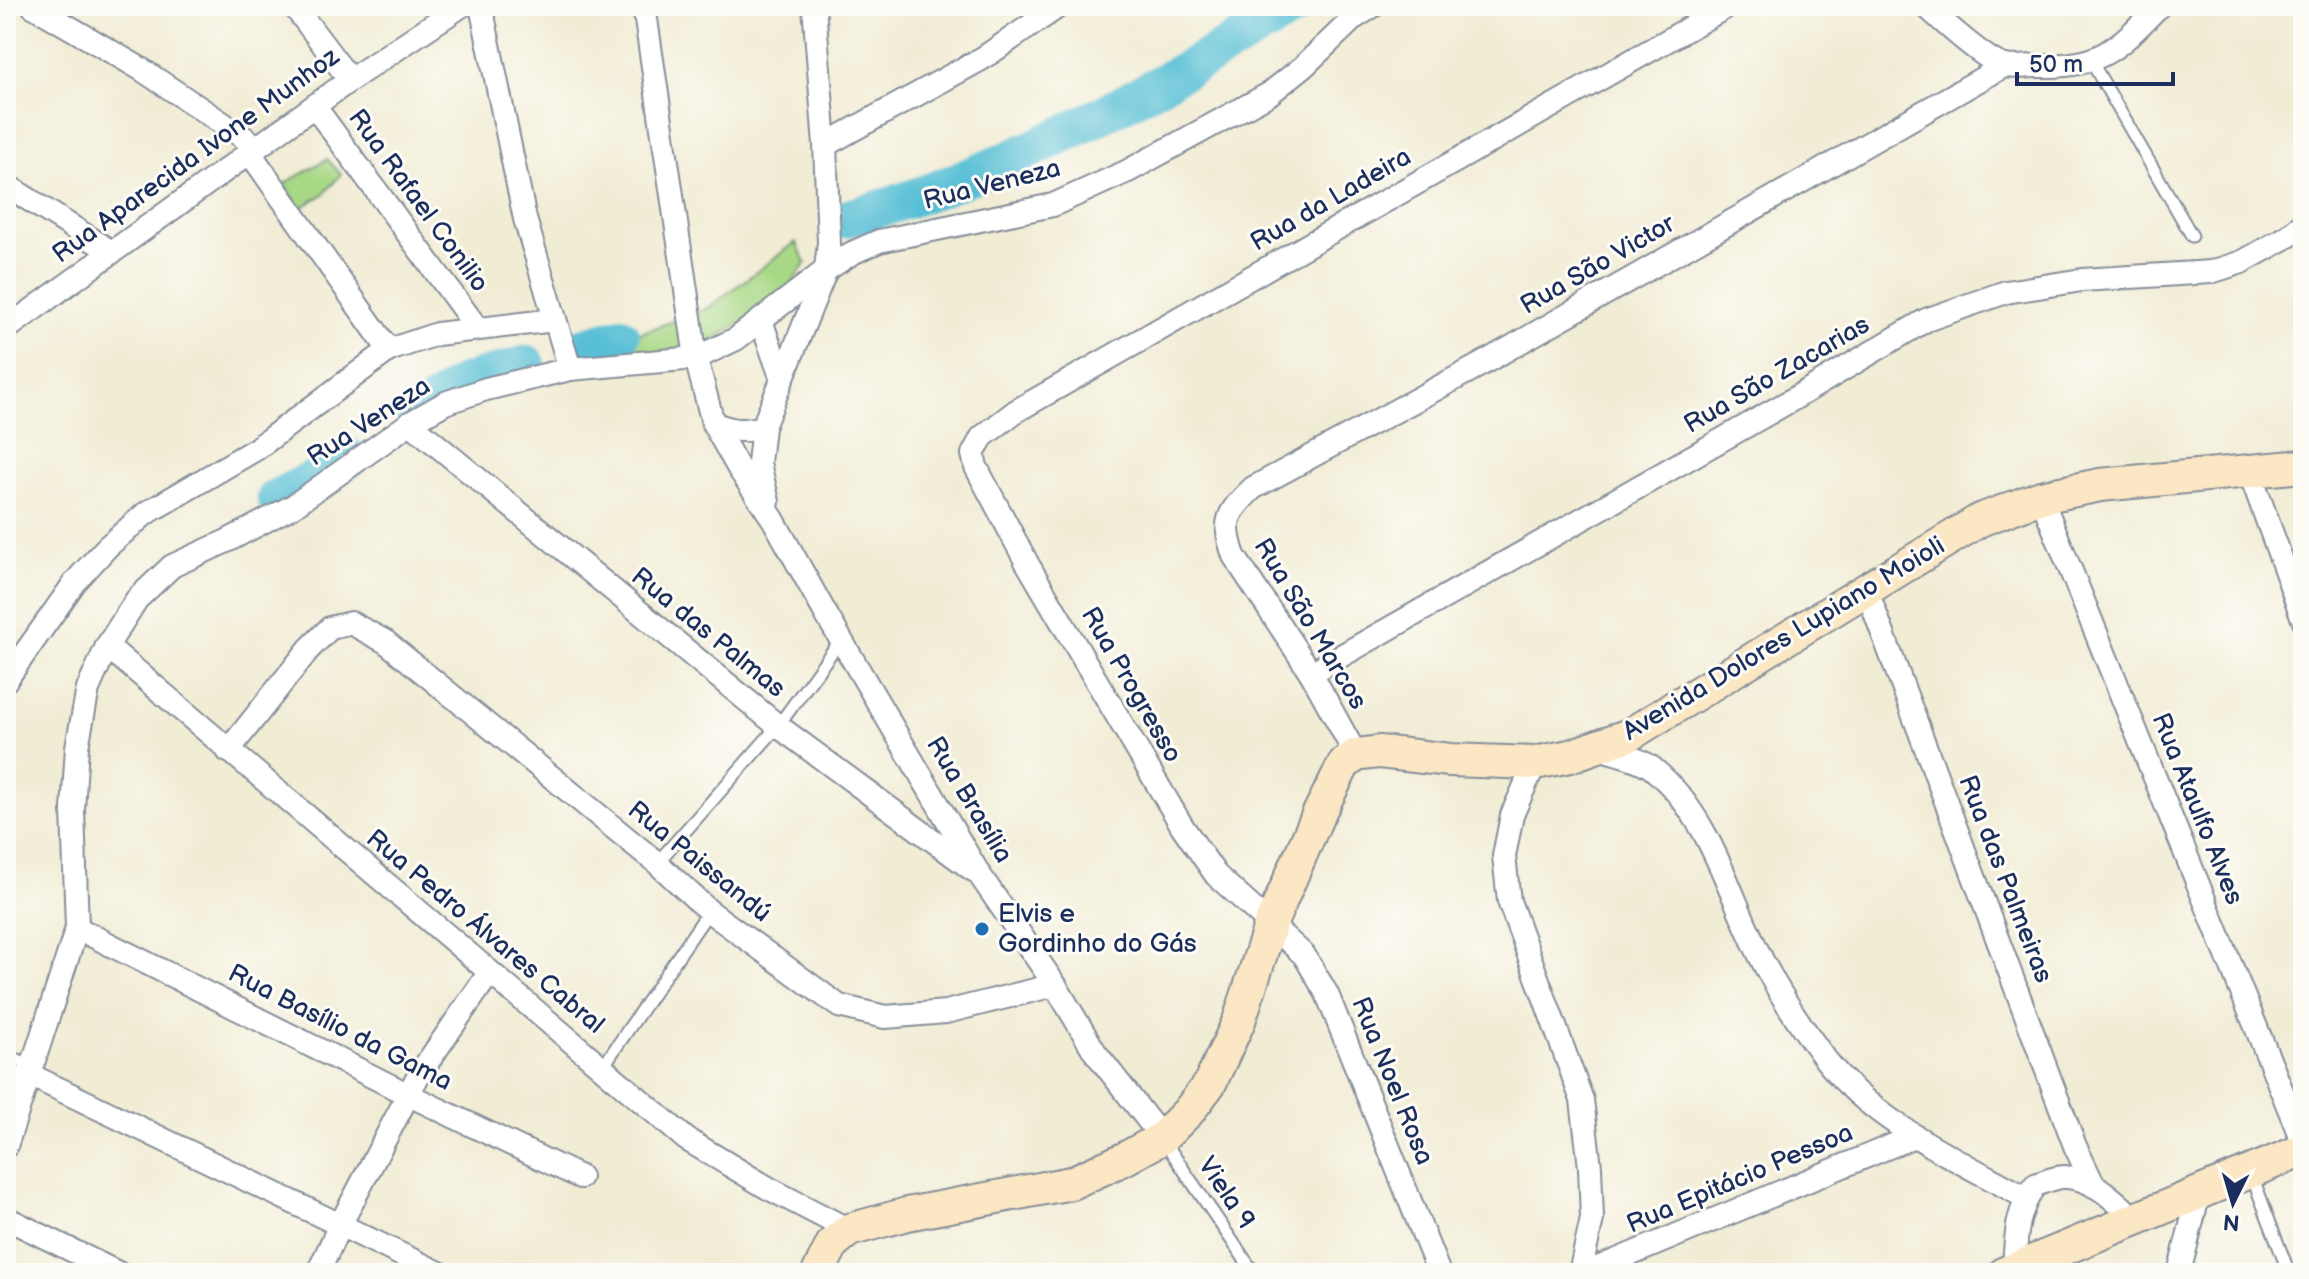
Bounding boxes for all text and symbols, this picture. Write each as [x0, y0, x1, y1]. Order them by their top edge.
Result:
scale bar [2017, 36, 2173, 86]
street label: Rua Aparecida Ivone Munhoz [47, 41, 346, 270]
text: 50 m [2029, 50, 2083, 79]
street label: Rua Rafael Conilio [341, 103, 495, 299]
street label: Rua da Ladeira [1245, 142, 1417, 258]
street label: Rua Veneza [920, 153, 1064, 217]
street label: Rua São Victor [1515, 208, 1681, 322]
street label: Rua São Zacarias [1679, 309, 1875, 441]
street label: Rua Veneza [302, 371, 436, 473]
street label: Avenida Dolores Lupiano Moioli [1618, 530, 1950, 748]
street label: Rua São Marcos [1247, 533, 1373, 715]
street label: Rua das Palmas [625, 561, 791, 705]
street label: Rua Progresso [1074, 602, 1188, 768]
street label: Rua Ataulfo Alves [2144, 709, 2250, 909]
street label: Rua Brasília [919, 731, 1019, 869]
street label: Rua das Palmeiras [1951, 771, 2059, 987]
street label: Rua Paissandú [621, 795, 777, 929]
street label: Rua Pedro Álvares Cabral [360, 822, 612, 1041]
place label: Elvis e Gordinho do Gás [998, 899, 1197, 960]
marker: Elvis e Gordinho do Gás [973, 920, 991, 938]
street label: Rua Basílio da Gama [223, 958, 457, 1098]
street label: Rua Noel Rosa [1344, 993, 1440, 1169]
street label: Rua Epitácio Pessoa [1622, 1117, 1858, 1241]
street label: Viela 9 [1191, 1151, 1261, 1235]
north arrow [2193, 1163, 2273, 1243]
text: N [2222, 1207, 2241, 1236]

